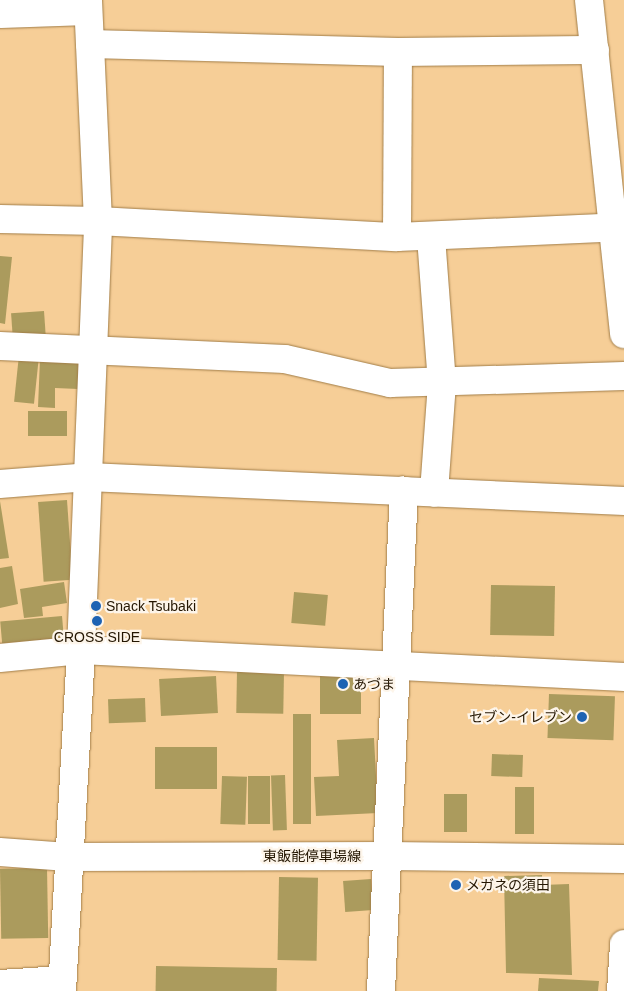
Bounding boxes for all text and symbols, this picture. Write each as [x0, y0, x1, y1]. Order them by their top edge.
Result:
place label: Snack Tsubaki [106, 598, 196, 614]
marker: Snack Tsubaki [90, 600, 102, 612]
marker: CROSS SIDE [91, 615, 103, 627]
place label: CROSS SIDE [54, 629, 140, 645]
place label: あづま [353, 676, 395, 692]
marker: あづま [337, 678, 349, 690]
place label: セブン-イレブン [469, 709, 572, 725]
marker: セブン-イレブン [576, 711, 588, 723]
street label: 東飯能停車場線 [263, 848, 361, 864]
place label: メガネの須田 [466, 877, 550, 893]
marker: メガネの須田 [450, 879, 462, 891]

